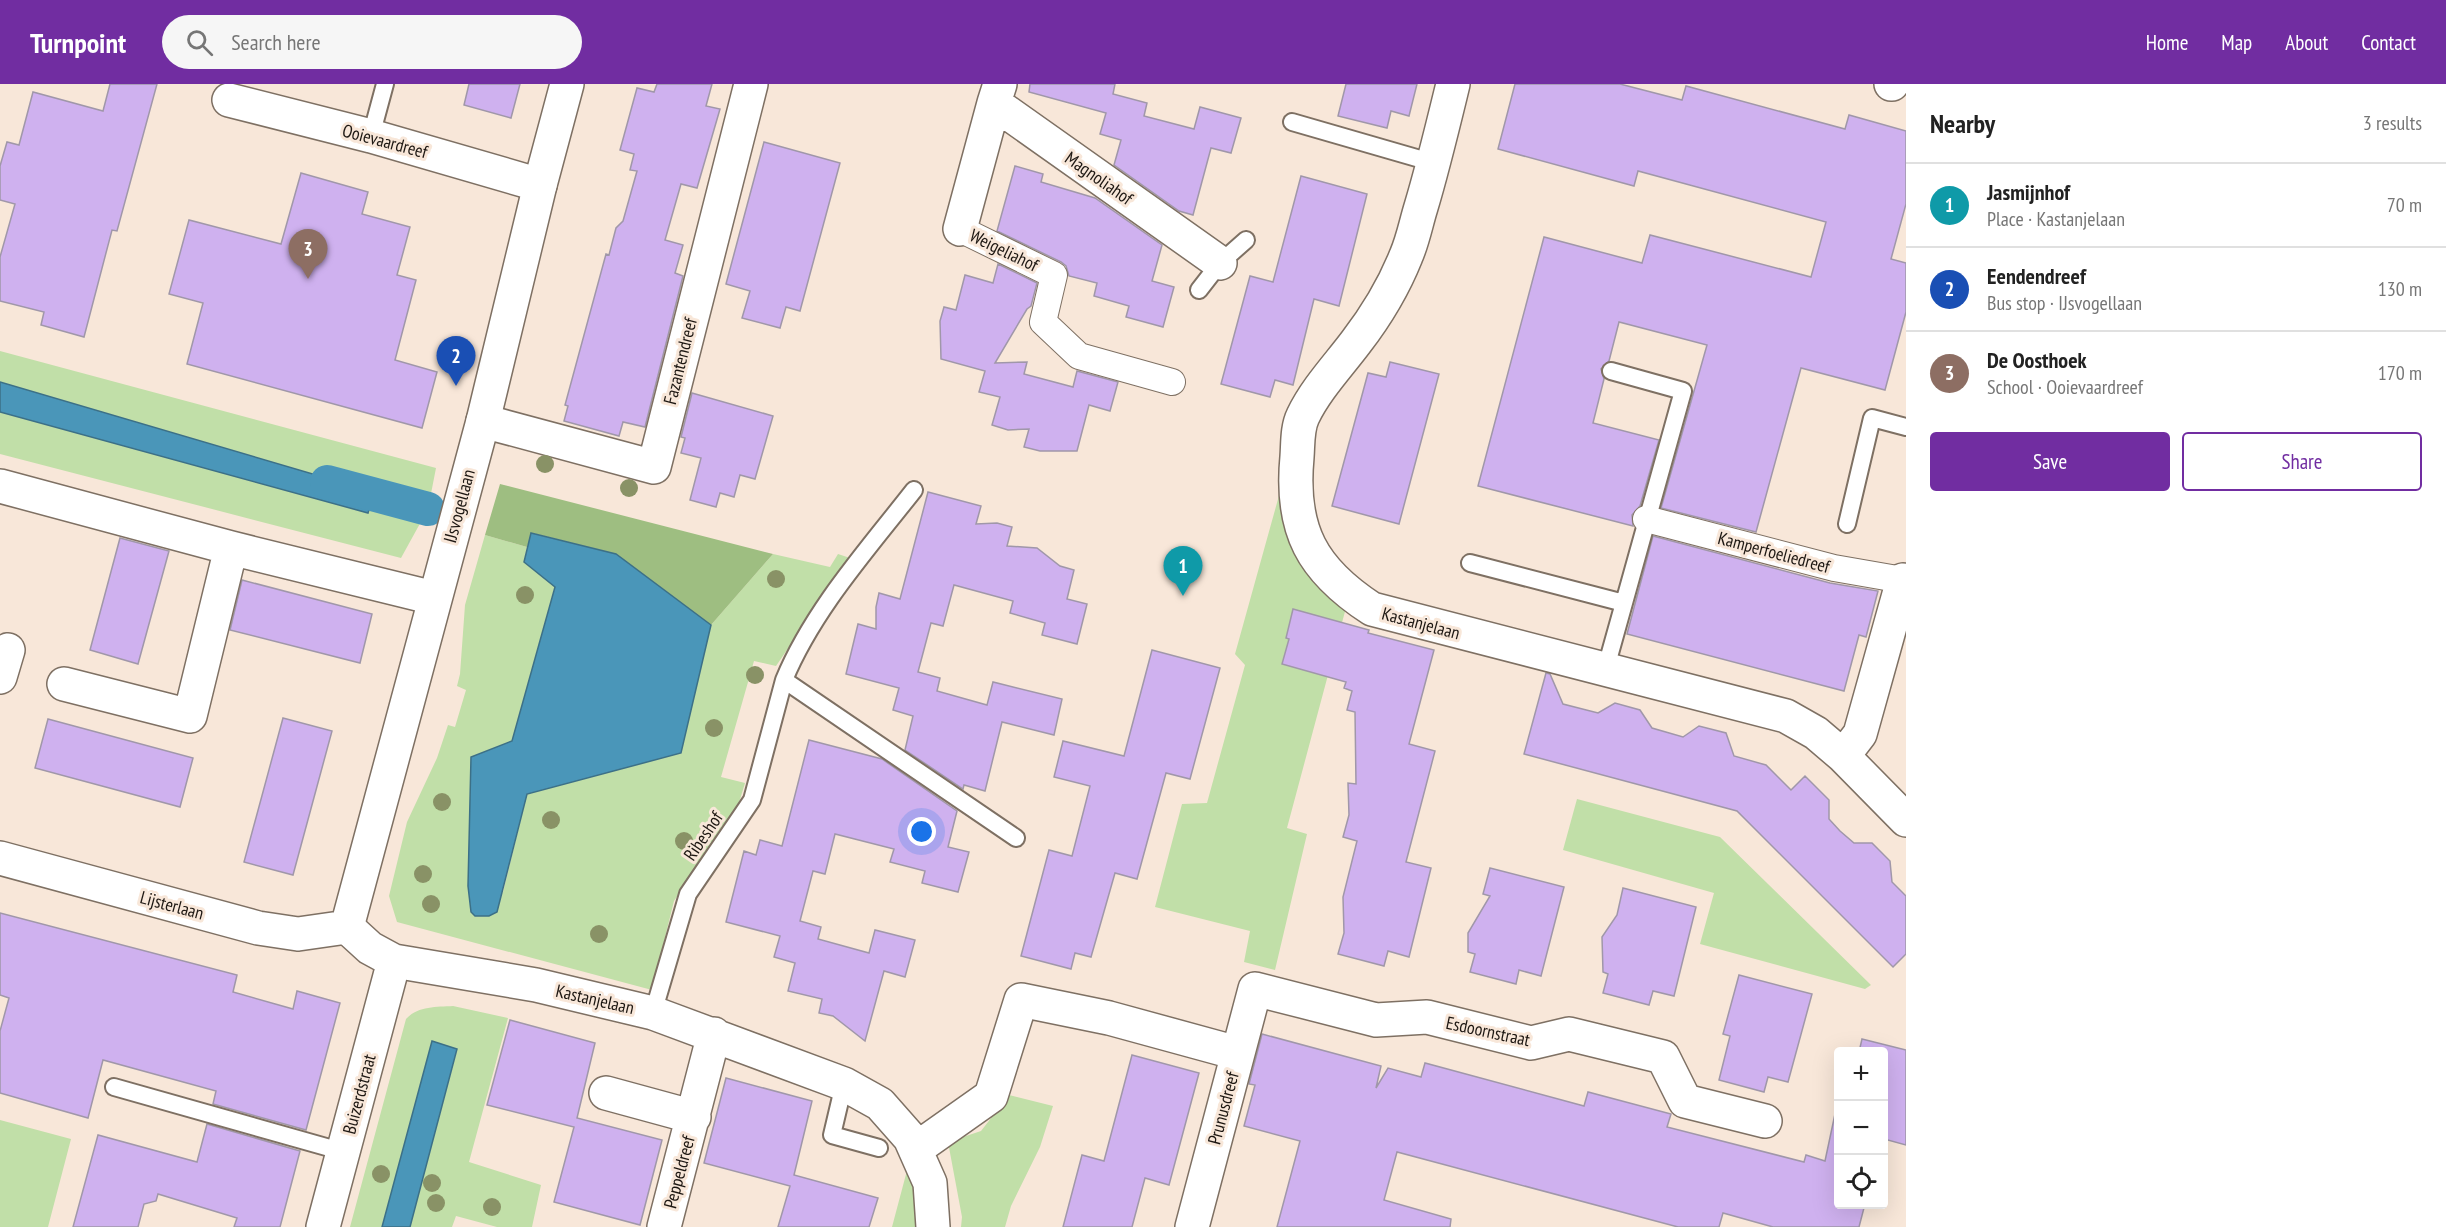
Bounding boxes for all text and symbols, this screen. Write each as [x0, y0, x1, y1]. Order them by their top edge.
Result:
search box [162, 15, 582, 69]
text: Turnpoint [30, 24, 126, 61]
icon: search [183, 26, 216, 59]
text: Search here [231, 28, 321, 56]
text: Home [2146, 29, 2188, 56]
text: Map [2221, 29, 2252, 56]
text: About [2285, 29, 2328, 56]
text: Contact [2361, 29, 2416, 56]
text: Nearby [1930, 107, 1995, 140]
text: 3 results [2363, 110, 2422, 136]
street label: Ooievaardreef [340, 119, 431, 164]
street label: Magnoliahof [1061, 146, 1138, 210]
text: Jasmijnhof [1987, 178, 2070, 206]
text: 1 [1945, 192, 1954, 218]
text: 70 m [2387, 192, 2422, 218]
text: Place · Kastanjelaan [1987, 206, 2125, 232]
street label: Weigeliahof [966, 224, 1043, 277]
pin: 3 [288, 230, 328, 279]
text: Eendendreef [1987, 262, 2086, 290]
text: 2 [1945, 276, 1954, 302]
text: 130 m [2378, 276, 2422, 302]
text: Bus stop · IJsvogellaan [1987, 290, 2142, 316]
street label: Fazantendreef [658, 314, 702, 407]
pin: 2 [436, 336, 476, 386]
text: De Oosthoek [1987, 346, 2087, 374]
text: 3 [1945, 360, 1954, 386]
text: 170 m [2378, 360, 2422, 386]
text: School · Ooievaardreef [1987, 374, 2143, 400]
button: Save [1930, 432, 2170, 491]
button: Share [2182, 432, 2422, 491]
street label: IJsvogellaan [438, 467, 480, 545]
street label: Kamperfoeliedreef [1716, 526, 1834, 578]
pin: 1 [1164, 546, 1202, 596]
street label: Kastanjelaan [1380, 602, 1462, 644]
street label: Ribeshof [678, 806, 728, 865]
your location [907, 817, 936, 846]
street label: Lijsterlaan [138, 885, 206, 925]
street label: Kastanjelaan [554, 979, 636, 1019]
street label: Esdoornstraat [1444, 1011, 1532, 1051]
map controls [1834, 1047, 1888, 1209]
button: + [1834, 1047, 1888, 1101]
street label: Buizerdstraat [337, 1051, 381, 1137]
street label: Prunusdreef [1202, 1068, 1244, 1147]
button: − [1834, 1101, 1888, 1155]
street label: Peppeldreef [658, 1132, 700, 1211]
button: locate [1834, 1155, 1888, 1209]

